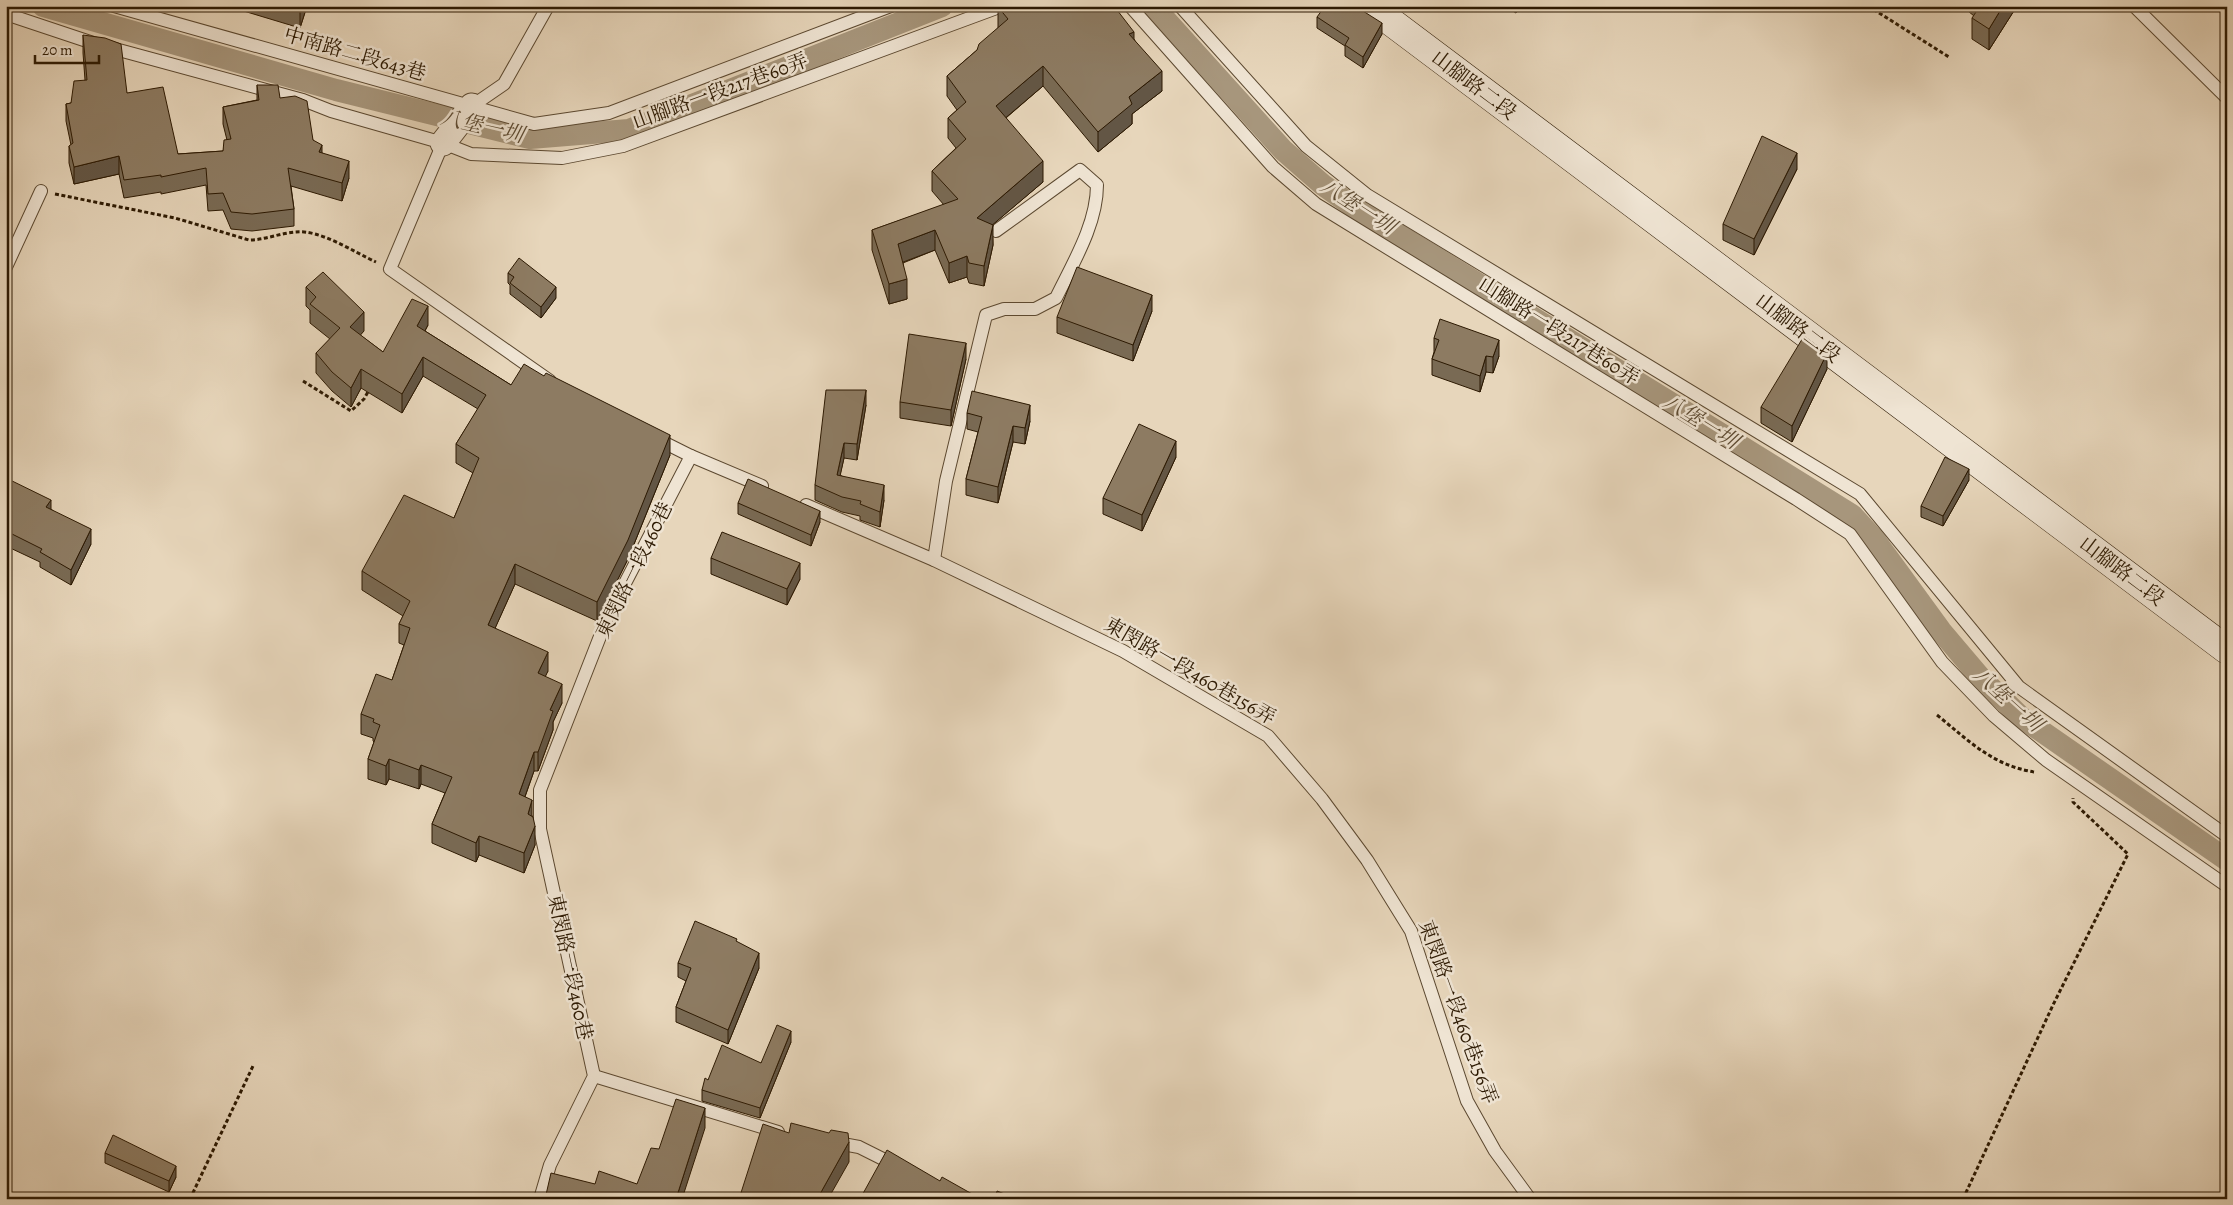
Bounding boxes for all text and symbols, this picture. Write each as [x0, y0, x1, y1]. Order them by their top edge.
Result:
street label: 中南路二段643巷 [281, 21, 429, 87]
scale bar [35, 32, 99, 64]
text: 20 m [42, 40, 73, 60]
street label: 山腳路二段 [1426, 44, 1522, 126]
street label: 山腳路一段217巷60弄 [629, 47, 811, 135]
water label: 八堡一圳 [438, 103, 529, 150]
water label: 八堡一圳 [1315, 171, 1403, 242]
street label: 山腳路一段217巷60弄 [1474, 271, 1644, 391]
street label: 山腳路二段 [1750, 287, 1846, 369]
water label: 八堡一圳 [1658, 387, 1747, 457]
street label: 東閔路一段460巷 [589, 497, 679, 643]
street label: 山腳路二段 [2074, 530, 2170, 612]
street label: 東閔路一段460巷156弄 [1099, 611, 1281, 731]
water label: 八堡一圳 [1967, 660, 2051, 740]
street label: 東閔路一段460巷 [541, 891, 599, 1043]
street label: 東閔路一段460巷156弄 [1412, 916, 1504, 1108]

